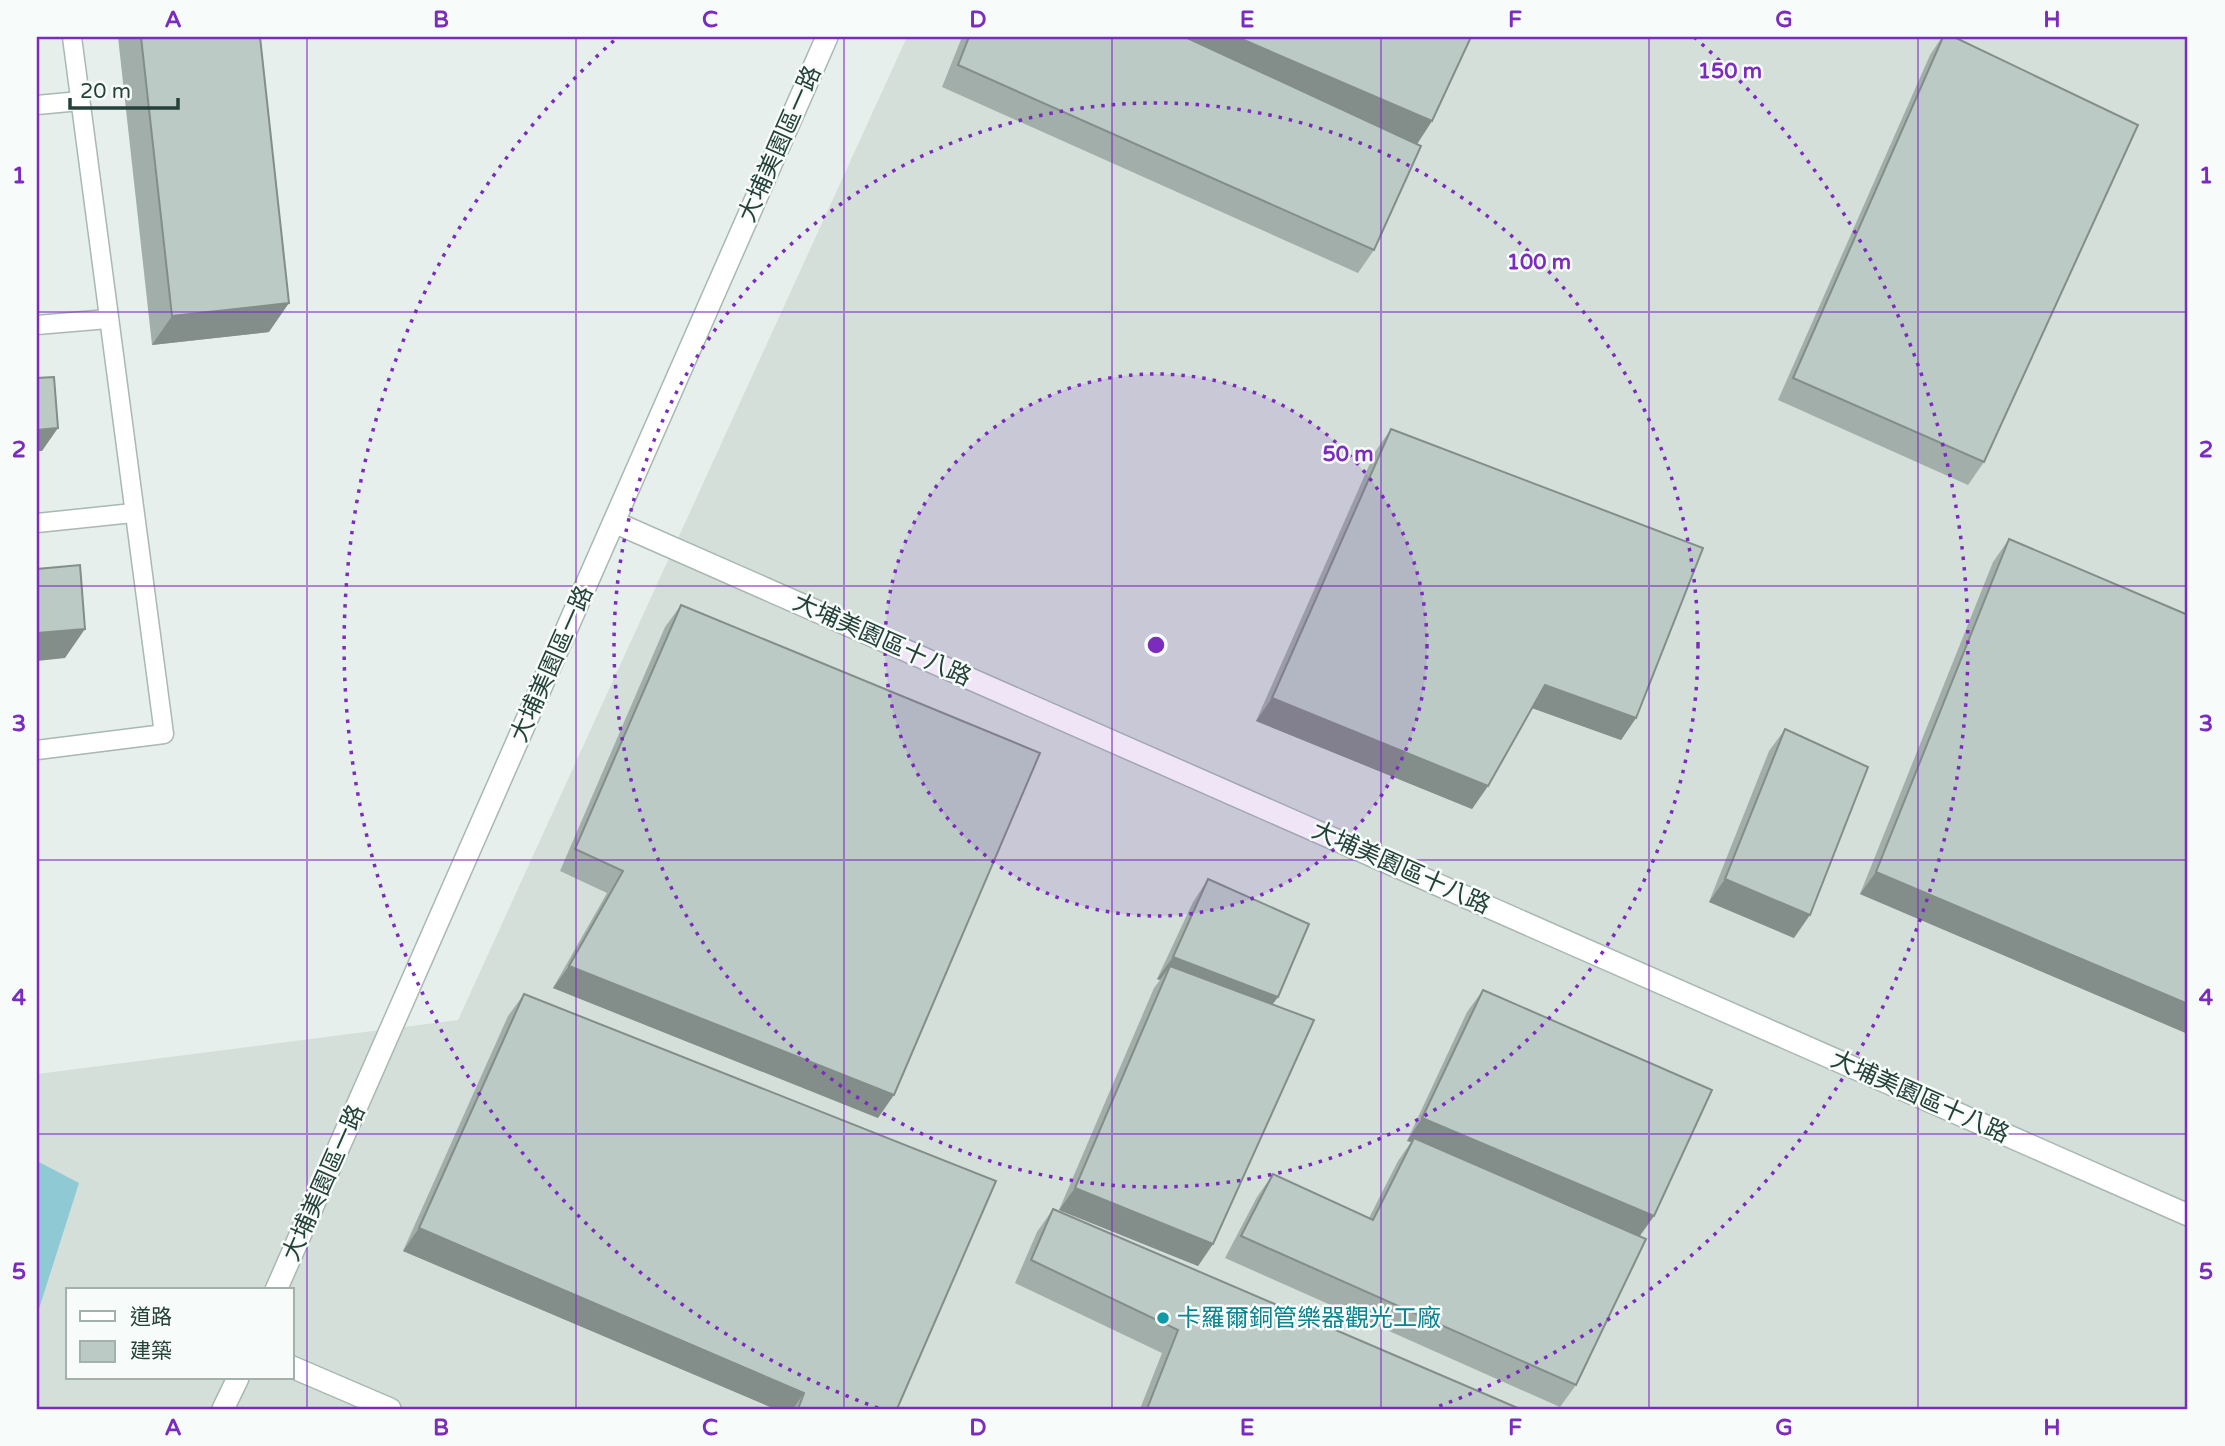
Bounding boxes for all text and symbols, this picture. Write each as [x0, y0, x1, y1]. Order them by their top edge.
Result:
text: A [164, 6, 182, 34]
text: B [433, 6, 449, 34]
text: C [702, 6, 718, 34]
text: D [969, 6, 987, 34]
text: E [1240, 6, 1254, 34]
text: F [1508, 6, 1522, 34]
text: G [1775, 6, 1793, 34]
text: H [2043, 6, 2061, 34]
text: 150 m [1698, 59, 1762, 84]
street label: 大埔美園區一路 [733, 61, 827, 227]
scale bar [70, 66, 178, 110]
text: 20 m [80, 79, 131, 104]
text: 1 [12, 162, 26, 190]
text: 1 [2199, 162, 2213, 190]
text: 100 m [1507, 250, 1571, 275]
text: 2 [12, 436, 26, 464]
text: 2 [2199, 436, 2213, 464]
text: 50 m [1322, 442, 1374, 467]
street label: 大埔美園區一路 [505, 581, 599, 747]
street label: 大埔美園區十八路 [788, 588, 976, 692]
centre of rings [1144, 633, 1168, 657]
text: 3 [12, 710, 26, 738]
text: 3 [2199, 710, 2213, 738]
street label: 大埔美園區十八路 [1307, 816, 1495, 920]
text: 4 [12, 984, 27, 1012]
text: 4 [2199, 984, 2214, 1012]
street label: 大埔美園區十八路 [1826, 1045, 2014, 1149]
street label: 大埔美園區一路 [277, 1100, 371, 1266]
text: 5 [12, 1258, 26, 1286]
text: 5 [2199, 1258, 2213, 1286]
legend [66, 1288, 294, 1380]
place label: 卡羅爾銅管樂器觀光工廠 [1177, 1304, 1441, 1333]
text: 道路 [130, 1305, 172, 1330]
marker: 卡羅爾銅管樂器觀光工廠 [1155, 1310, 1171, 1326]
text: 建築 [130, 1339, 172, 1364]
text: A [164, 1414, 182, 1442]
text: B [433, 1414, 449, 1442]
text: C [702, 1414, 718, 1442]
text: D [969, 1414, 987, 1442]
text: E [1240, 1414, 1254, 1442]
text: F [1508, 1414, 1522, 1442]
text: G [1775, 1414, 1793, 1442]
text: H [2043, 1414, 2061, 1442]

